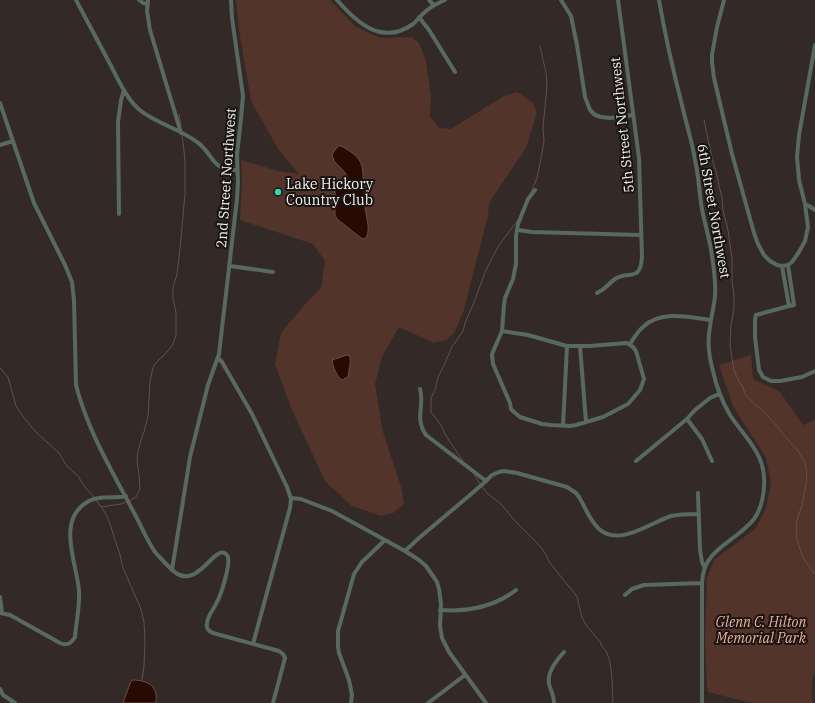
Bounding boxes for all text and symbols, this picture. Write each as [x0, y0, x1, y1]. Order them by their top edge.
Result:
street label: 5th Street Northwest [606, 56, 638, 194]
street label: 2nd Street Northwest [212, 107, 240, 249]
street label: 6th Street Northwest [693, 142, 735, 280]
place label: Lake Hickory Country Club [286, 175, 374, 209]
marker: Lake Hickory Country Club [273, 187, 283, 197]
park label: Glenn C. Hilton Memorial Park [715, 613, 807, 647]

